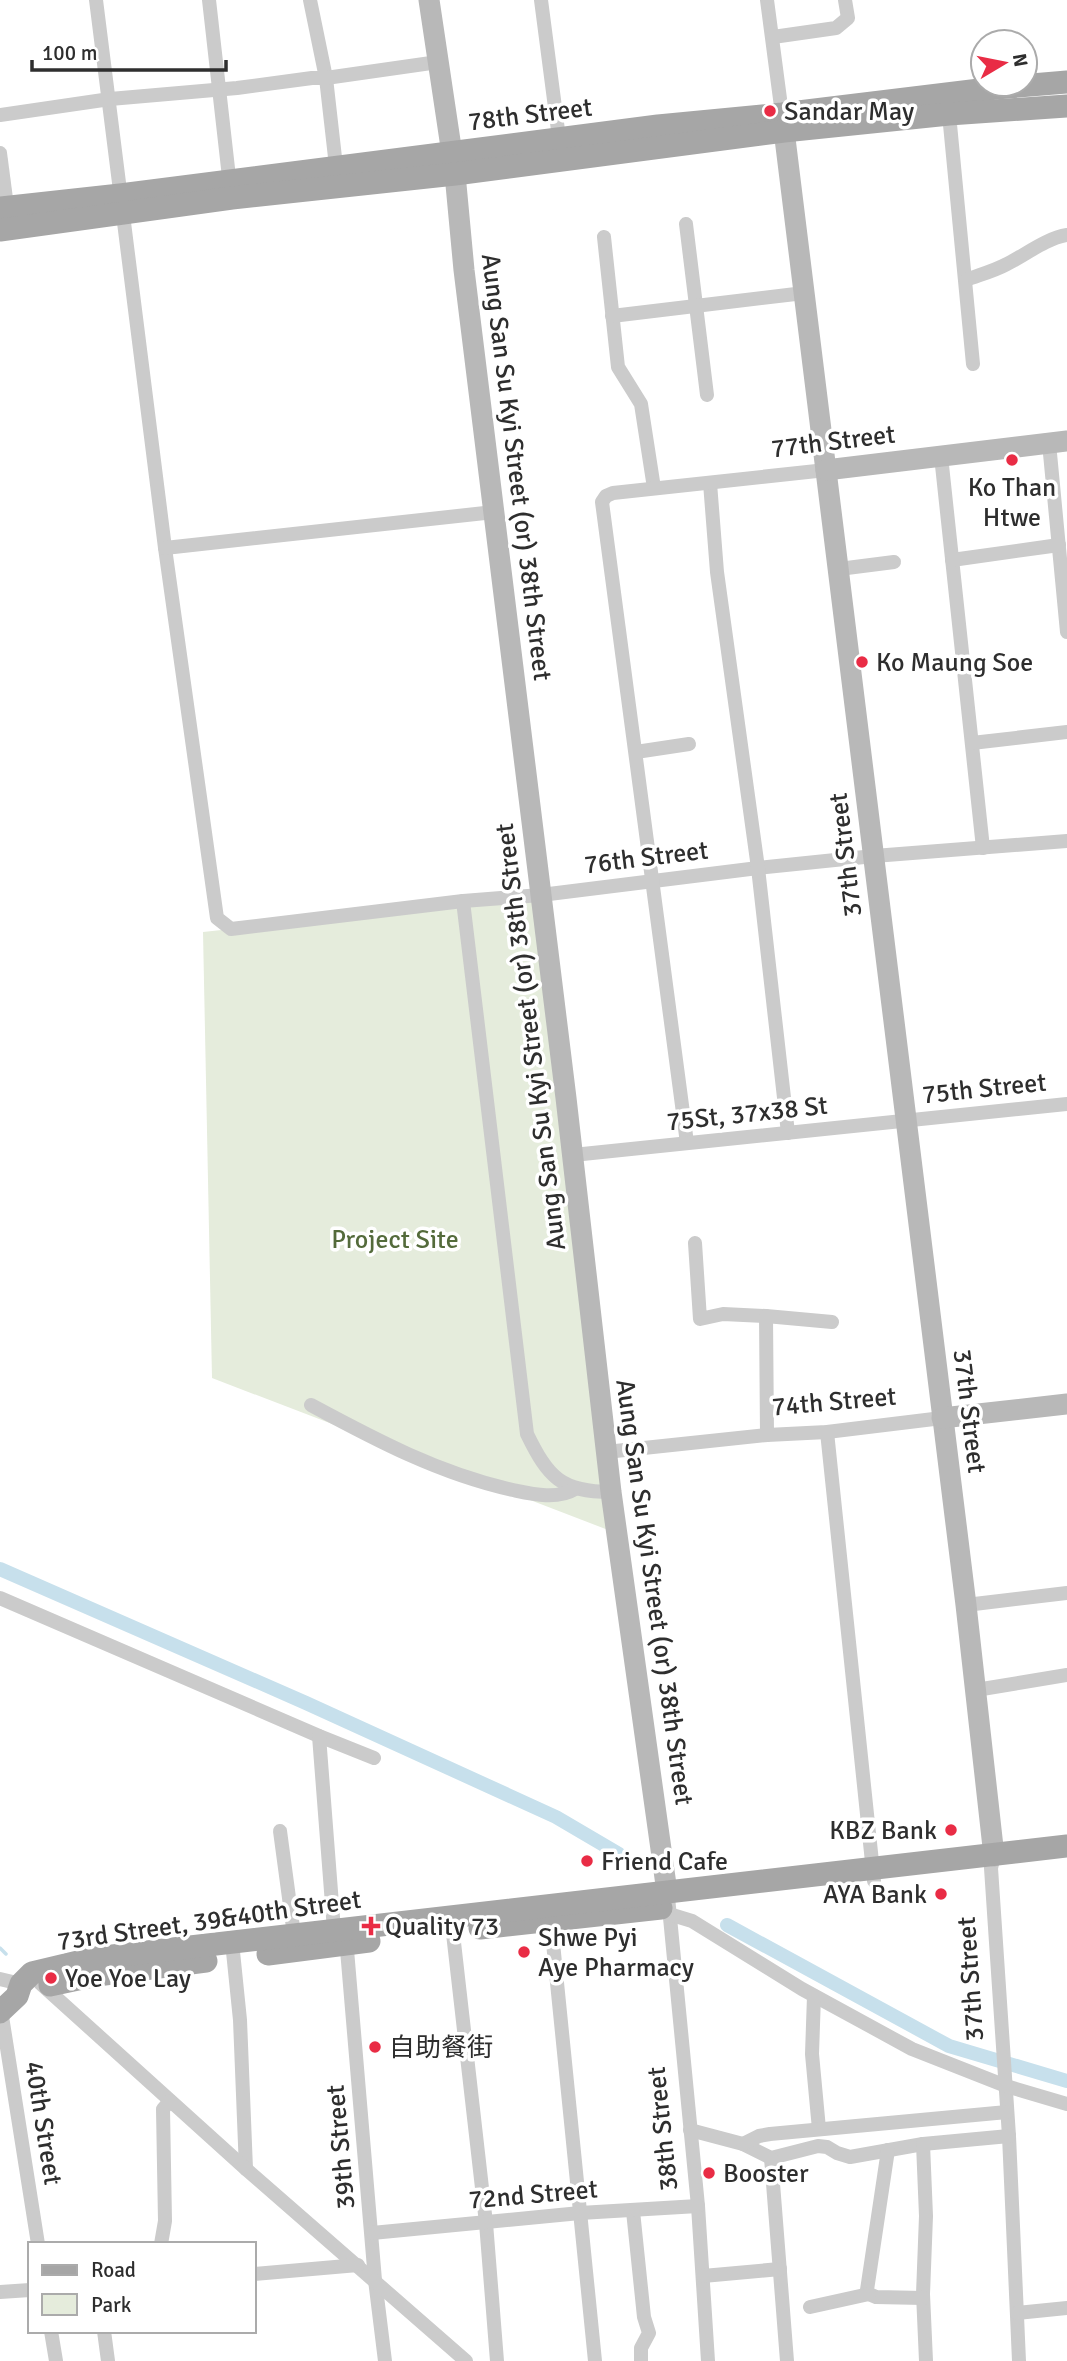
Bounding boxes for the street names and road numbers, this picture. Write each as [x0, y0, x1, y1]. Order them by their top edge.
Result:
street label: 78th Street [466, 92, 594, 138]
street label: Aung San Su Kyi Street (or) 38th Street [474, 252, 558, 682]
street label: 77th Street [769, 419, 897, 465]
street label: 37th Street [823, 791, 869, 919]
street label: Aung San Su Kyi Street (or) 38th Street [489, 822, 573, 1252]
street label: 76th Street [582, 835, 710, 881]
street label: 75th Street [920, 1067, 1048, 1111]
street label: 75St, 37x38 St [665, 1090, 829, 1138]
street label: 37th Street [946, 1347, 992, 1475]
street label: Aung San Su Kyi Street (or) 38th Street [608, 1377, 700, 1807]
street label: 74th Street [771, 1381, 898, 1423]
street label: 73rd Street, 39&40th Street [55, 1884, 363, 1958]
street label: 37th Street [951, 1916, 991, 2042]
street label: 40th Street [17, 2059, 69, 2187]
street label: 38th Street [641, 2065, 685, 2193]
street label: 39th Street [320, 2083, 362, 2210]
street label: 72nd Street [467, 2173, 599, 2217]

